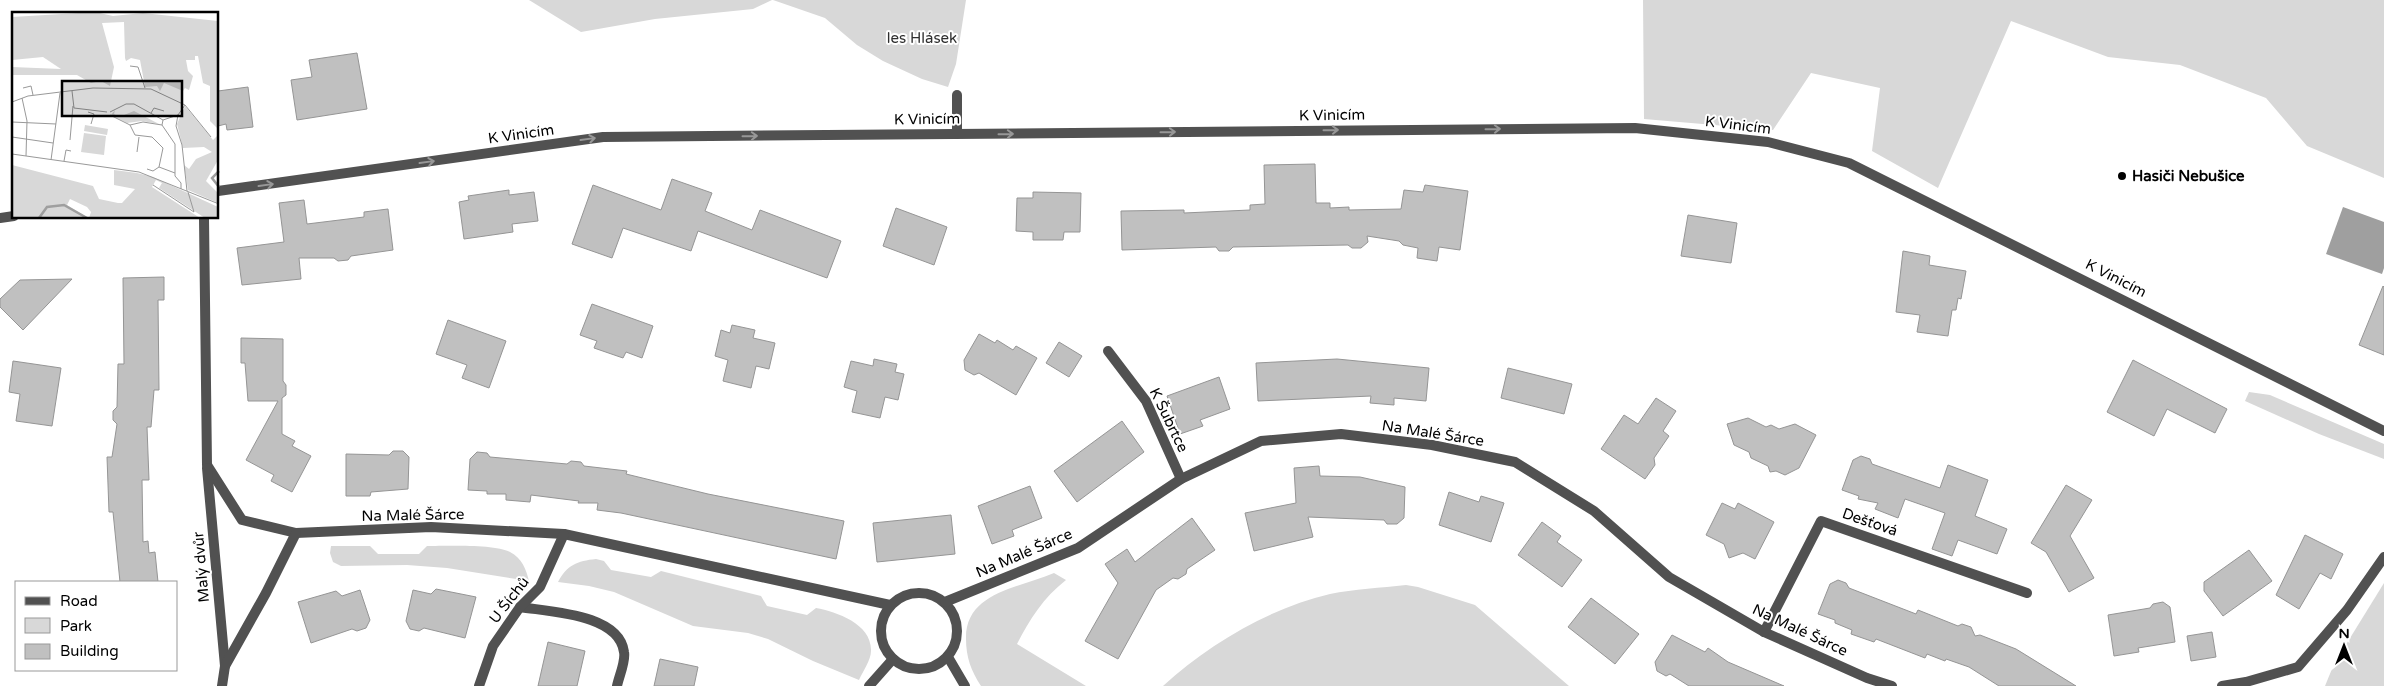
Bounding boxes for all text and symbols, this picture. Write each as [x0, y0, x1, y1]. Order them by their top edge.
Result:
inset map [12, 12, 219, 219]
park label: les Hlásek [887, 29, 957, 47]
street label: K Vinicím [1299, 105, 1365, 125]
street label: K Vinicím [894, 109, 960, 129]
street label: K Vinicím [1704, 112, 1772, 138]
street label: K Vinicím [487, 120, 555, 148]
one-way arrow [1484, 124, 1501, 134]
one-way arrow [1322, 125, 1338, 135]
one-way arrow [1160, 127, 1176, 137]
one-way arrow [997, 129, 1013, 138]
one-way arrow [742, 131, 758, 141]
one-way arrow [579, 134, 595, 144]
one-way arrow [418, 157, 434, 167]
place label: Hasiči Nebušice [2132, 167, 2245, 185]
marker: Hasiči Nebušice [2116, 170, 2128, 182]
one-way arrow [257, 179, 273, 189]
street label: K Vinicím [2082, 255, 2150, 301]
street label: K Šubrtce [1146, 385, 1192, 455]
street label: Na Malé Šárce [1381, 416, 1485, 450]
street label: Dešťová [1840, 504, 1900, 540]
street label: Na Malé Šárce [361, 505, 465, 525]
street label: Na Malé Šárce [973, 525, 1075, 581]
street label: Malý dvůr [189, 531, 213, 603]
street label: U Šíchů [485, 573, 533, 627]
legend [15, 581, 178, 671]
text: Road [60, 592, 98, 610]
street label: Na Malé Šárce [1750, 600, 1850, 660]
text: Park [60, 617, 92, 635]
north arrow [2319, 621, 2369, 671]
text: N [2338, 625, 2350, 642]
text: Building [60, 642, 119, 660]

